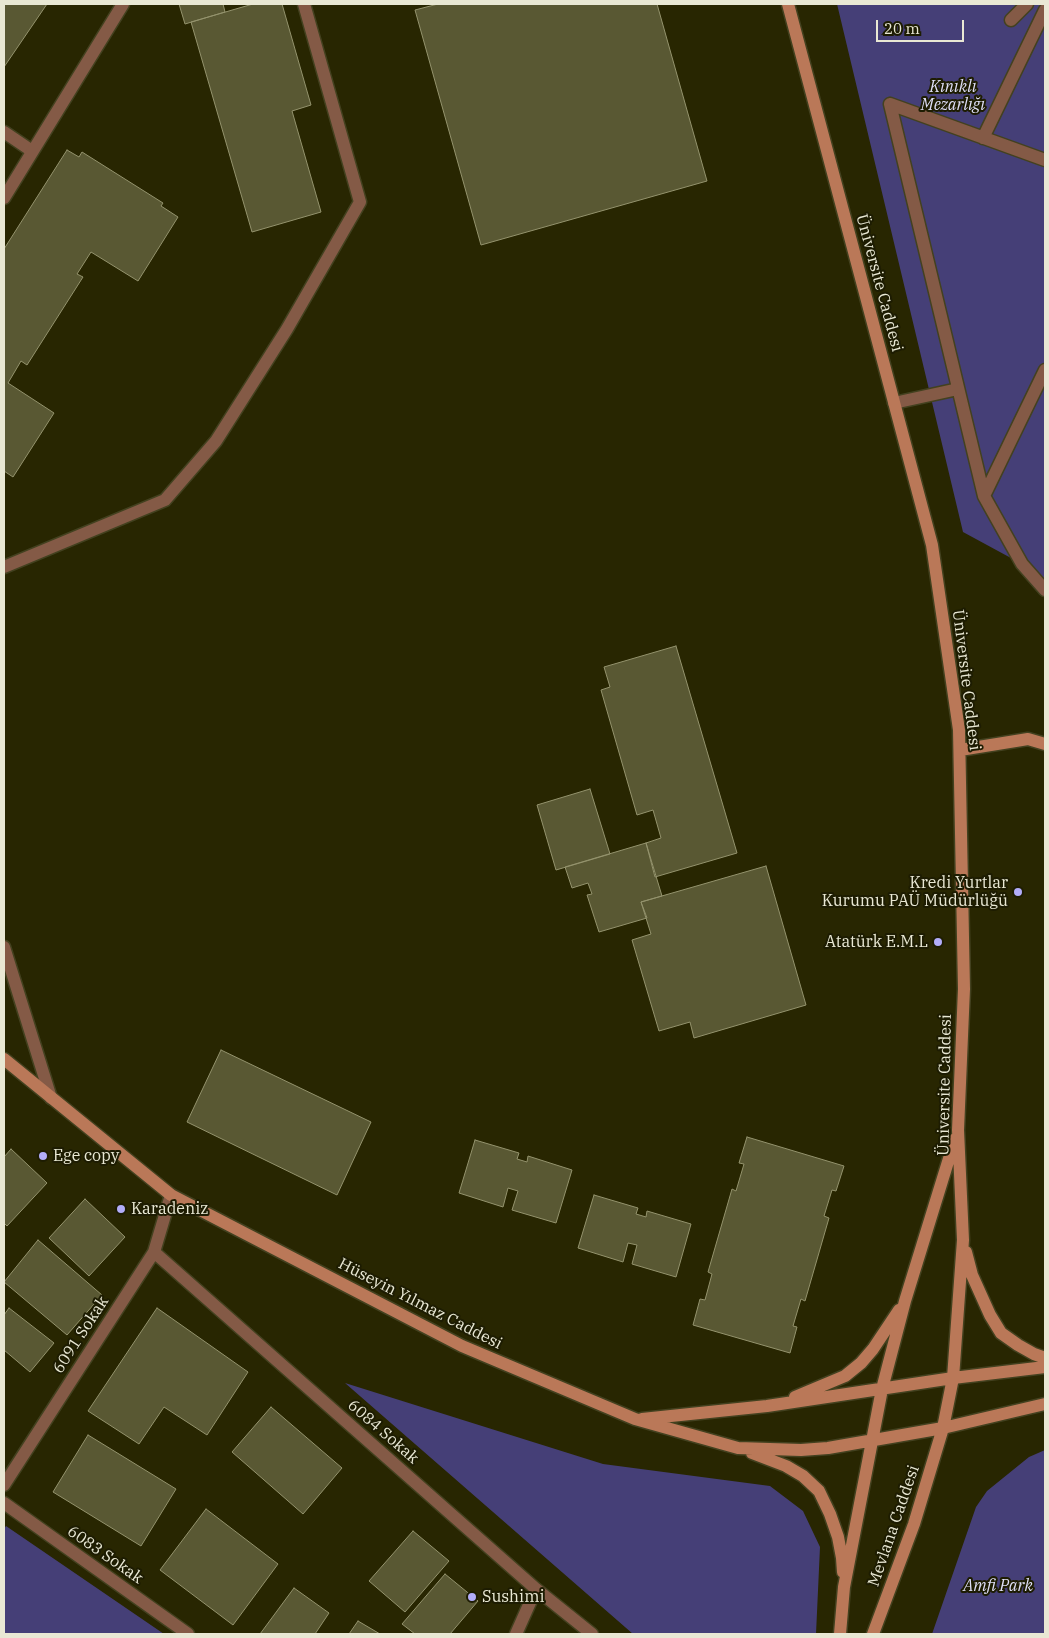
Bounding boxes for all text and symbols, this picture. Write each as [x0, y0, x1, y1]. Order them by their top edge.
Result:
scale bar [879, 10, 966, 42]
text: 20 m [884, 19, 920, 38]
park label: Kınıklı Mezarlığı [921, 77, 985, 115]
street label: Üniversite Caddesi [851, 212, 907, 354]
street label: Üniversite Caddesi [948, 609, 984, 751]
place label: Kredi Yurtlar Kurumu PAÜ Müdürlüğü [822, 873, 1008, 911]
marker: Kredi Yurtlar Kurumu PAÜ Müdürlüğü [1012, 886, 1024, 898]
place label: Atatürk E.M.L [825, 932, 928, 952]
marker: Atatürk E.M.L [932, 936, 944, 948]
street label: Üniversite Caddesi [934, 1014, 956, 1156]
place label: Ege copy [53, 1146, 119, 1166]
marker: Ege copy [37, 1150, 49, 1162]
place label: Karadeniz [131, 1199, 208, 1219]
marker: Karadeniz [115, 1203, 127, 1215]
street label: Hüseyin Yılmaz Caddesi [335, 1254, 505, 1354]
street label: 6091 Sokak [49, 1293, 113, 1377]
street label: 6084 Sokak [344, 1396, 422, 1468]
street label: Mevlana Caddesi [864, 1463, 924, 1589]
street label: 6083 Sokak [63, 1522, 147, 1588]
park label: Amfi Park [963, 1576, 1033, 1596]
place label: Sushimi [482, 1587, 544, 1607]
marker: Sushimi [466, 1591, 478, 1603]

